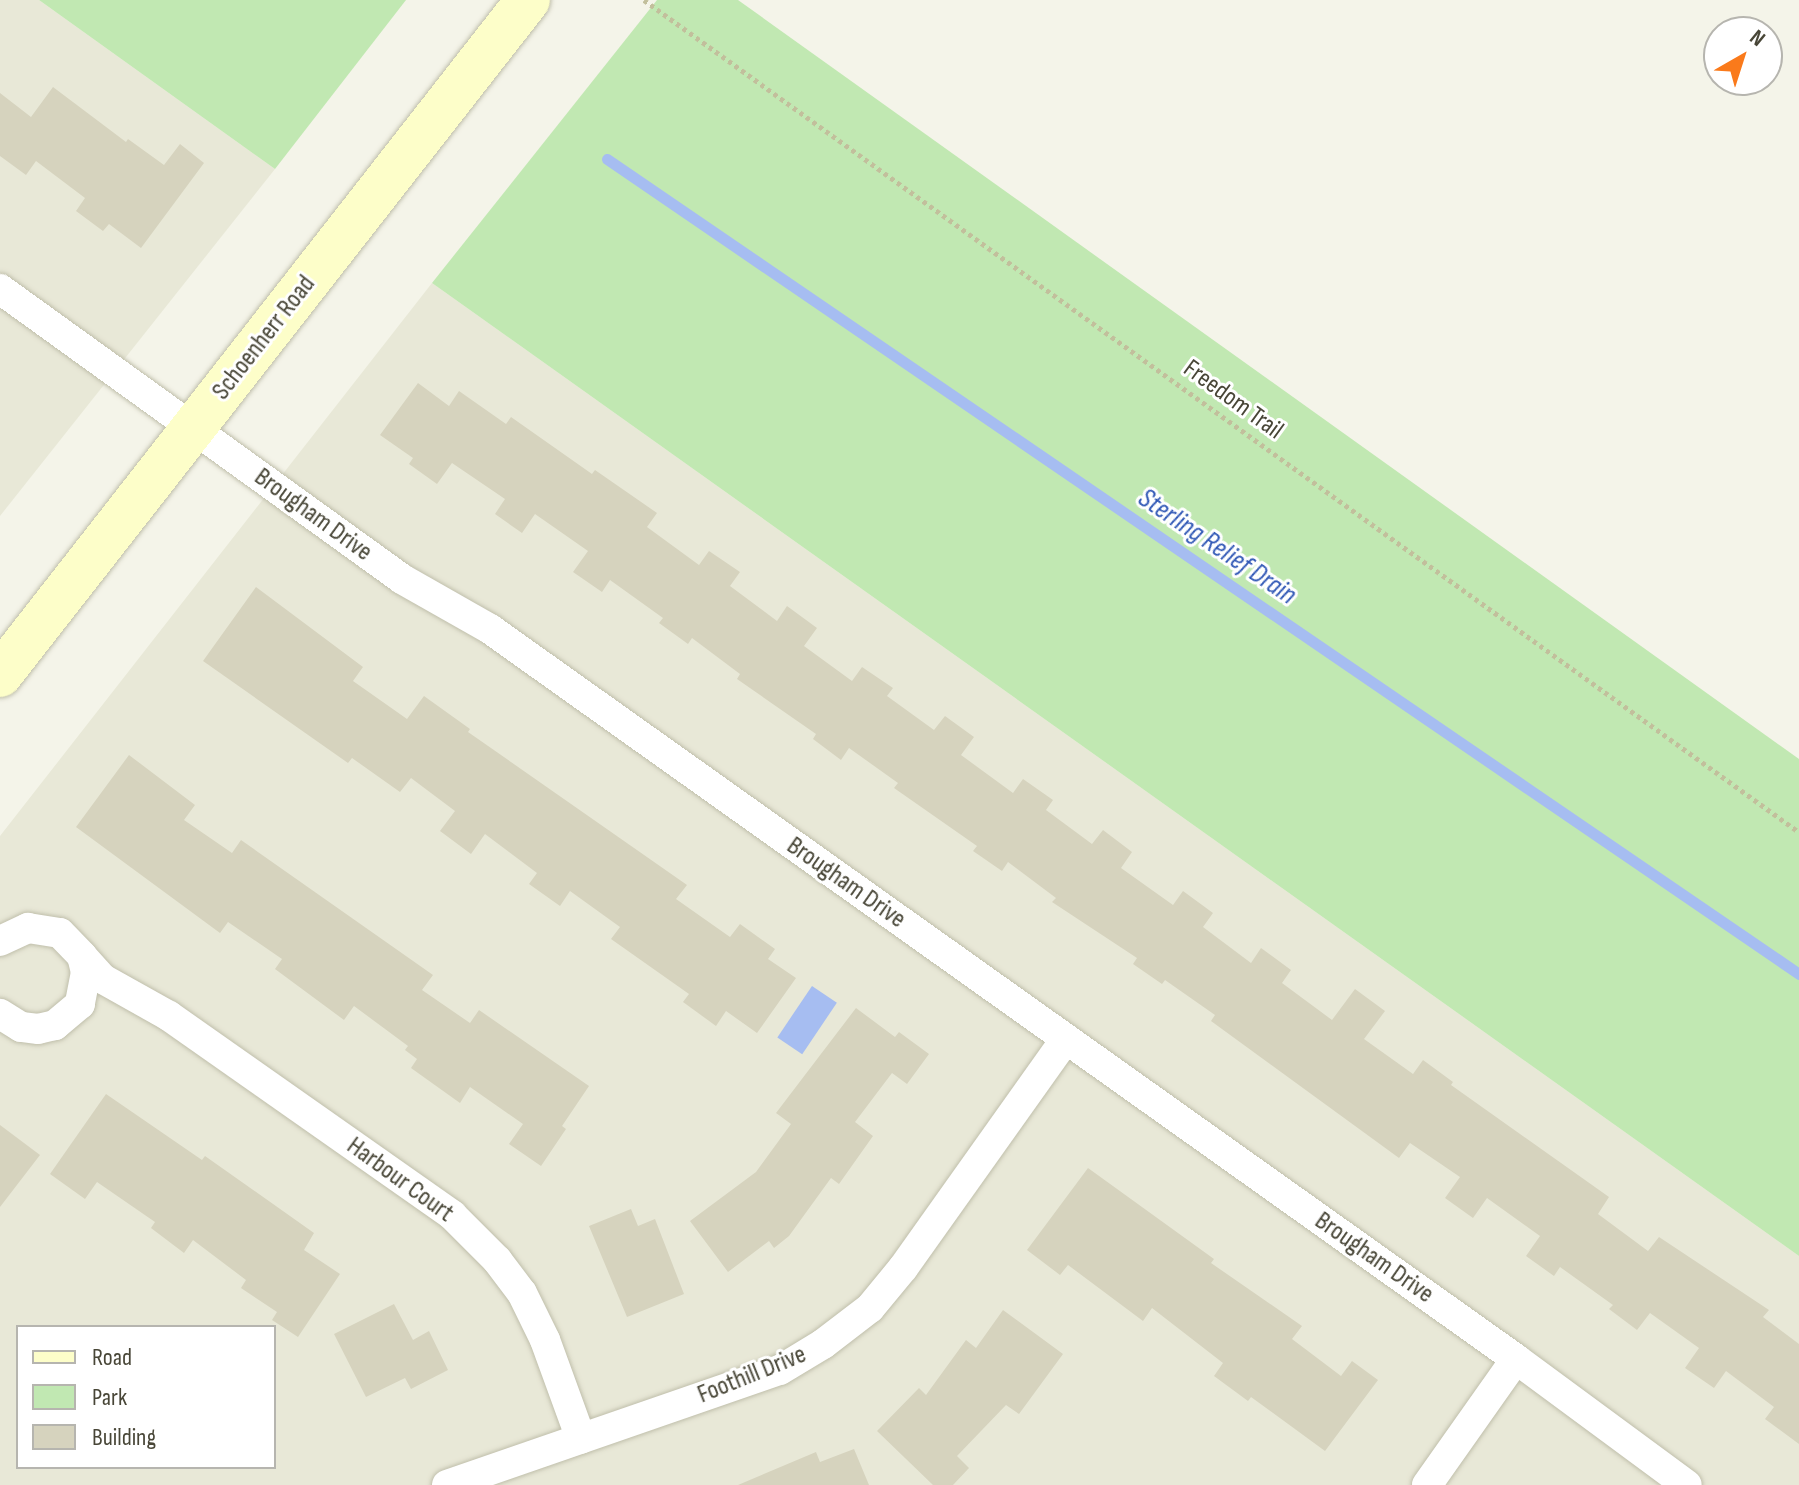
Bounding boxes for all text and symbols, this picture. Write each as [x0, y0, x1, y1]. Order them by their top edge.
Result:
north arrow [1703, 16, 1783, 96]
text: N [1744, 24, 1770, 53]
street label: Schoenherr Road [206, 270, 322, 406]
street label: Freedom Trail [1177, 353, 1289, 447]
street label: Brougham Drive [248, 462, 378, 568]
water label: Sterling Relief Drain [1132, 482, 1302, 612]
street label: Brougham Drive [781, 831, 911, 935]
street label: Harbour Court [340, 1131, 460, 1229]
street label: Brougham Drive [1309, 1206, 1439, 1310]
legend [16, 1325, 276, 1469]
street label: Foothill Drive [693, 1339, 811, 1411]
text: Road [92, 1343, 132, 1372]
text: Park [92, 1383, 127, 1412]
text: Building [92, 1423, 156, 1452]

